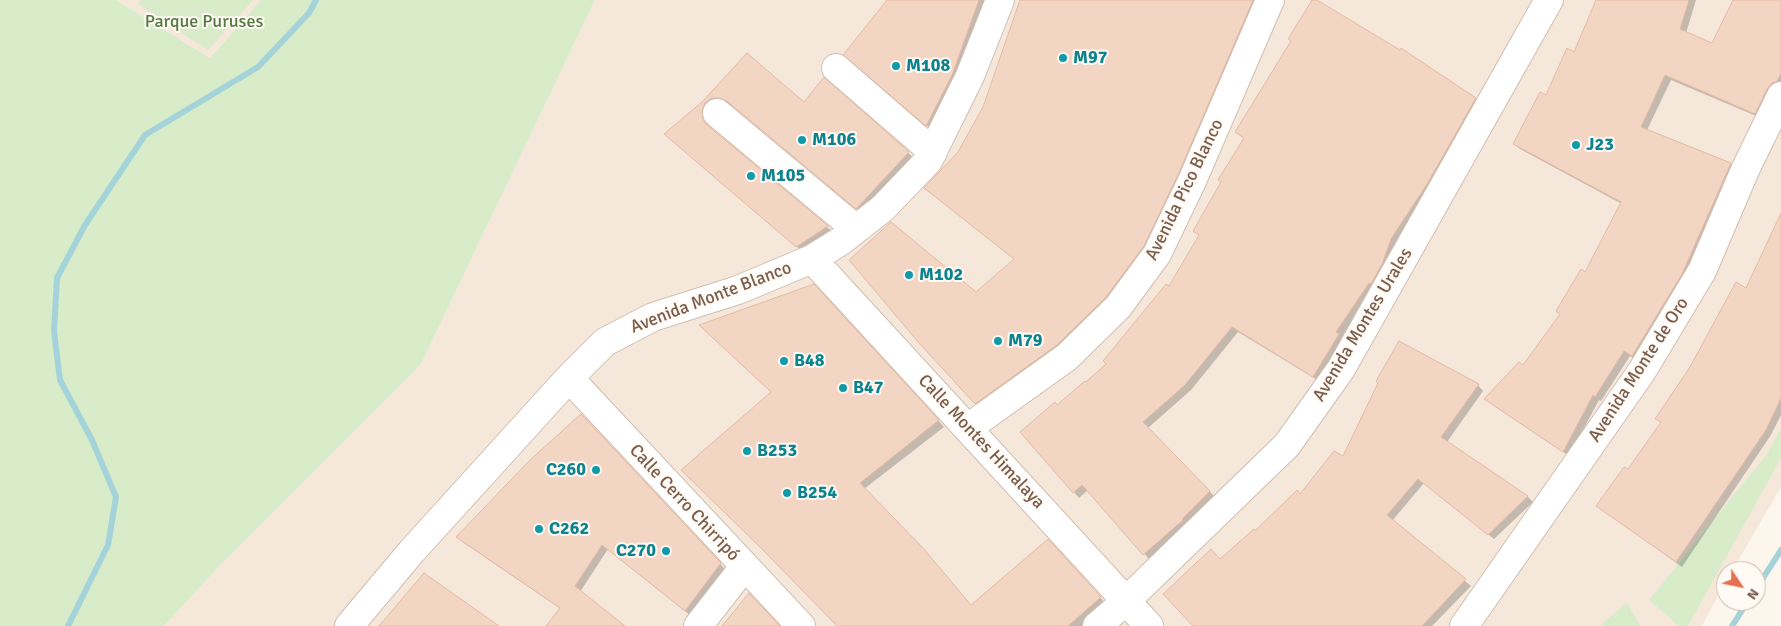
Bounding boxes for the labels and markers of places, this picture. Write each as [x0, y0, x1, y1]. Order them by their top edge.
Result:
place label: M97 [1073, 47, 1107, 69]
marker: M97 [1057, 52, 1069, 64]
place label: M108 [906, 55, 950, 77]
marker: M108 [890, 60, 902, 72]
place label: M106 [812, 129, 856, 151]
marker: M106 [796, 134, 808, 146]
place label: J23 [1586, 134, 1614, 156]
marker: J23 [1570, 139, 1582, 151]
place label: M105 [761, 165, 805, 187]
marker: M105 [745, 170, 757, 182]
place label: M102 [919, 264, 963, 286]
marker: M102 [903, 269, 915, 281]
place label: M79 [1008, 330, 1042, 352]
marker: M79 [992, 335, 1004, 347]
place label: B48 [794, 350, 825, 372]
marker: B48 [778, 355, 790, 367]
place label: B47 [853, 377, 884, 399]
marker: B47 [837, 382, 849, 394]
place label: B253 [757, 440, 797, 462]
marker: B253 [741, 445, 753, 457]
place label: C260 [546, 459, 586, 481]
marker: C260 [590, 464, 602, 476]
place label: B254 [797, 482, 837, 504]
marker: B254 [781, 487, 793, 499]
place label: C262 [549, 518, 589, 540]
marker: C262 [533, 523, 545, 535]
place label: C270 [616, 540, 656, 562]
marker: C270 [660, 545, 672, 557]

